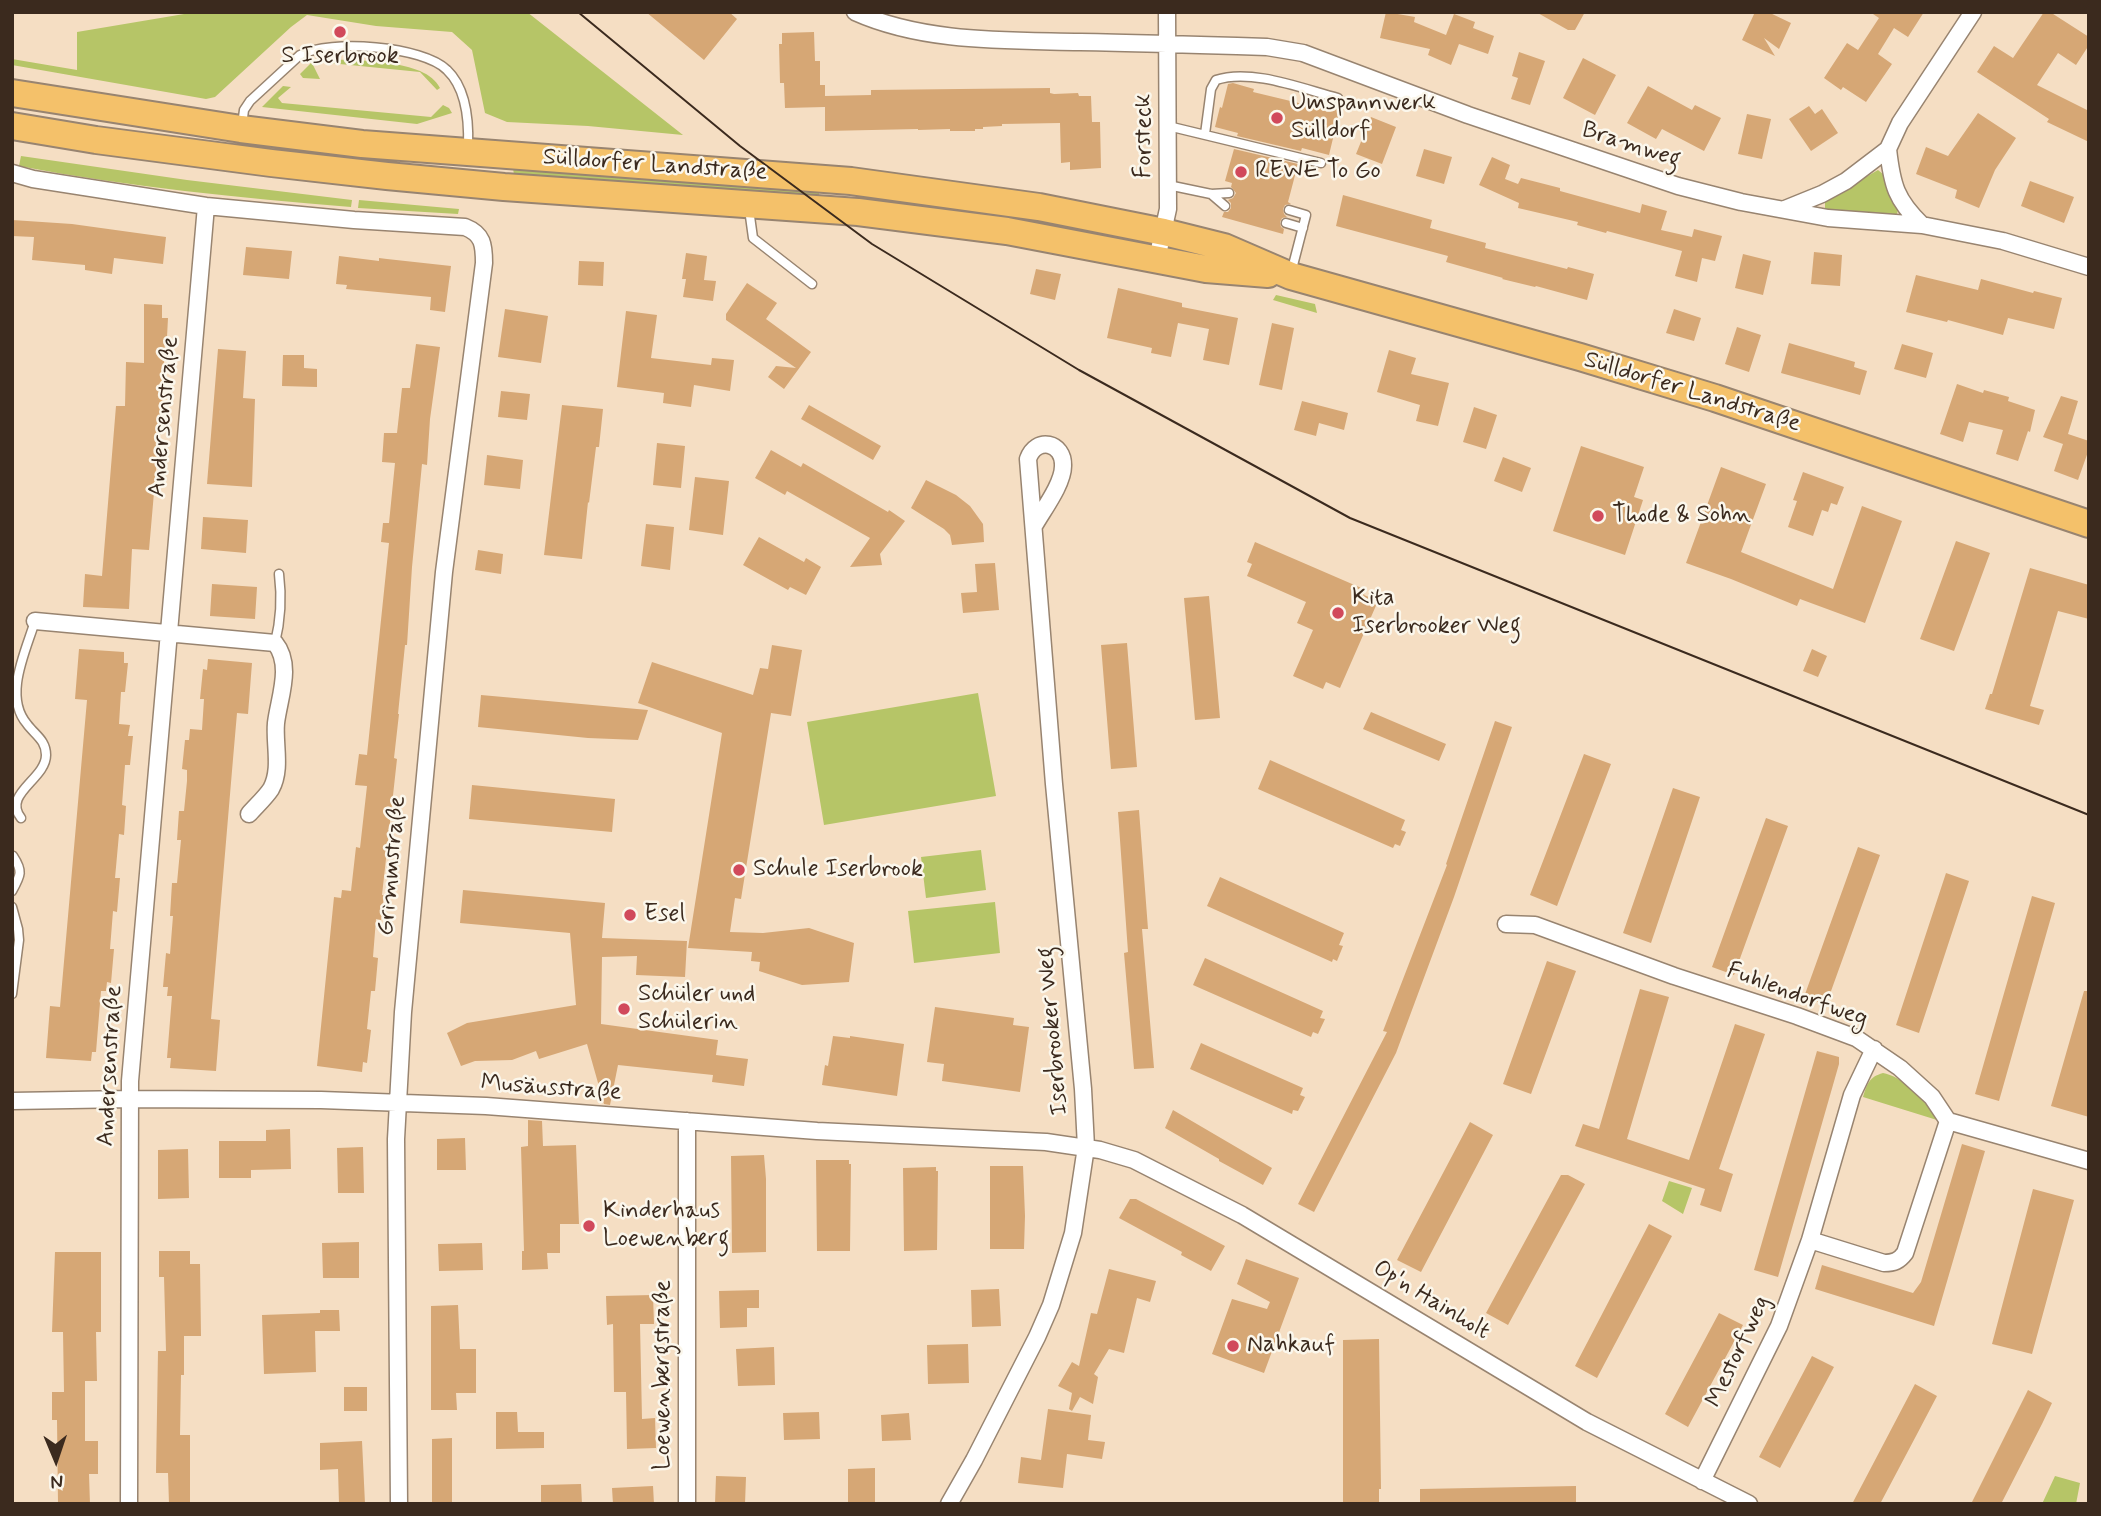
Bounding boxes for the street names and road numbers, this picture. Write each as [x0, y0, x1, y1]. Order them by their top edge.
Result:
street label: Forsteck [1131, 94, 1159, 178]
street label: Bramweg [1578, 117, 1684, 175]
street label: Sülldorfer Landstraße [542, 144, 768, 188]
street label: Andersenstraße [144, 335, 186, 499]
street label: Sülldorfer Landstraße [1580, 346, 1804, 440]
street label: Grimmstraße [373, 795, 413, 937]
street label: Iserbrooker Weg [1032, 946, 1076, 1116]
street label: Fuhlendorfweg [1723, 957, 1871, 1035]
street label: Andersenstraße [92, 985, 130, 1147]
street label: Musäusstraße [480, 1070, 622, 1108]
street label: Op'n Hainholt [1367, 1255, 1495, 1347]
street label: Loewenbergstraße [650, 1280, 678, 1470]
street label: Mestorfweg [1701, 1292, 1777, 1412]

